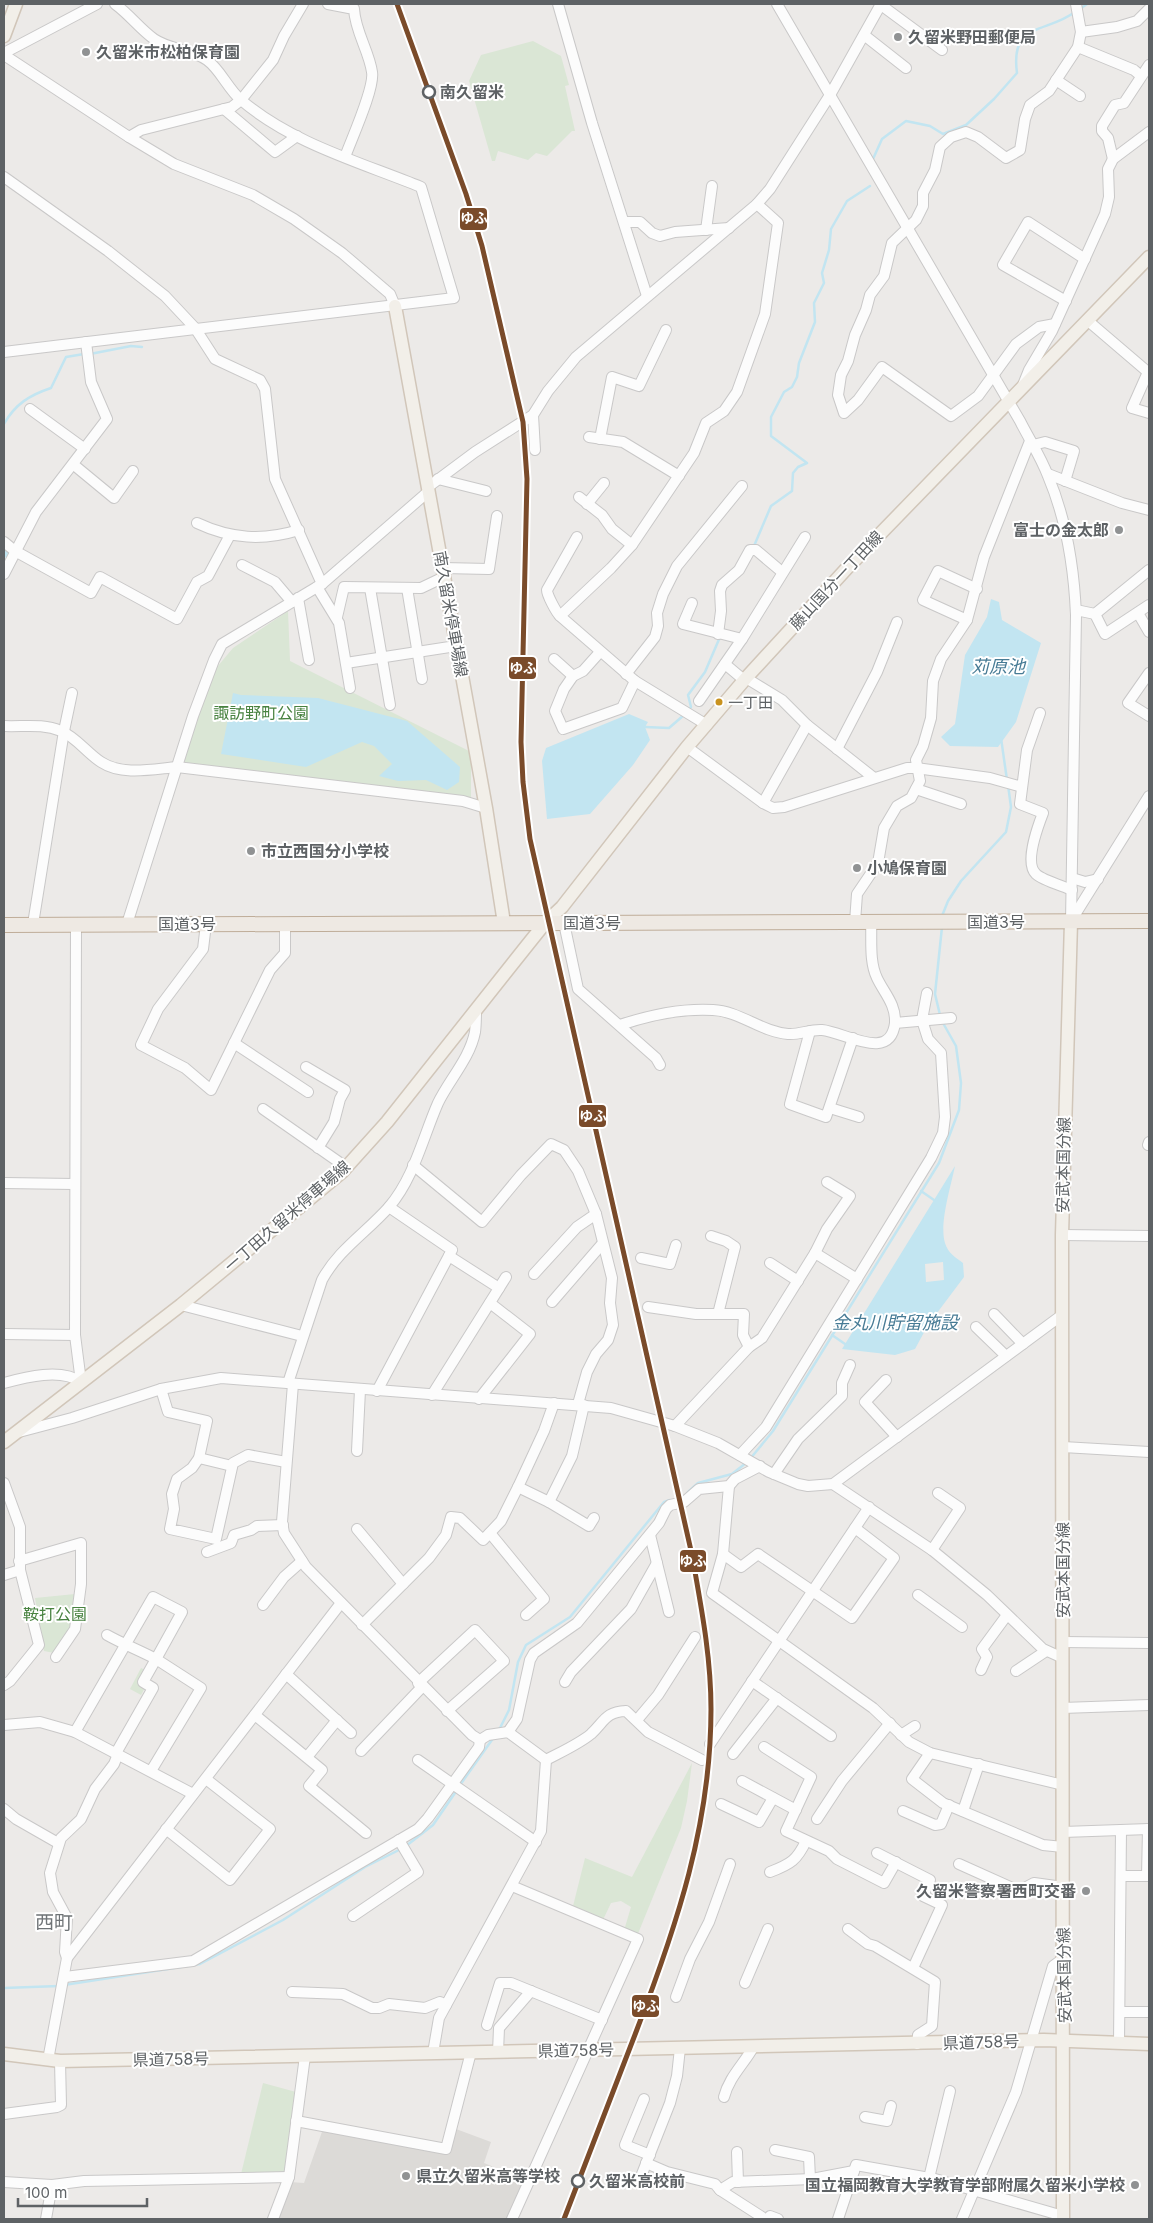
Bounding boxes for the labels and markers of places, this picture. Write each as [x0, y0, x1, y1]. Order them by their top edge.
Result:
place label: 久留米野田郵便局 [908, 27, 1036, 47]
marker: 久留米野田郵便局 [892, 31, 904, 43]
place label: 久留米市松柏保育園 [96, 42, 240, 62]
marker: 久留米市松柏保育園 [80, 46, 92, 58]
place label: 南久留米 [440, 82, 504, 102]
marker: 南久留米 [422, 85, 436, 99]
place label: 富士の金太郎 [1013, 520, 1109, 540]
marker: 富士の金太郎 [1113, 524, 1125, 536]
place label: 一丁田 [728, 693, 773, 712]
marker: 一丁田 [714, 697, 724, 707]
place label: 市立西国分小学校 [261, 841, 389, 861]
marker: 市立西国分小学校 [245, 845, 257, 857]
place label: 小鳩保育園 [867, 858, 947, 878]
marker: 小鳩保育園 [851, 862, 863, 874]
place label: 久留米警察署西町交番 [916, 1881, 1076, 1901]
marker: 久留米警察署西町交番 [1080, 1885, 1092, 1897]
place label: 県立久留米高等学校 [416, 2166, 560, 2186]
marker: 県立久留米高等学校 [400, 2170, 412, 2182]
place label: 久留米高校前 [589, 2171, 685, 2191]
marker: 久留米高校前 [571, 2174, 585, 2188]
place label: 国立福岡教育大学教育学部附属久留米小学校 [805, 2175, 1125, 2195]
marker: 国立福岡教育大学教育学部附属久留米小学校 [1129, 2179, 1141, 2191]

